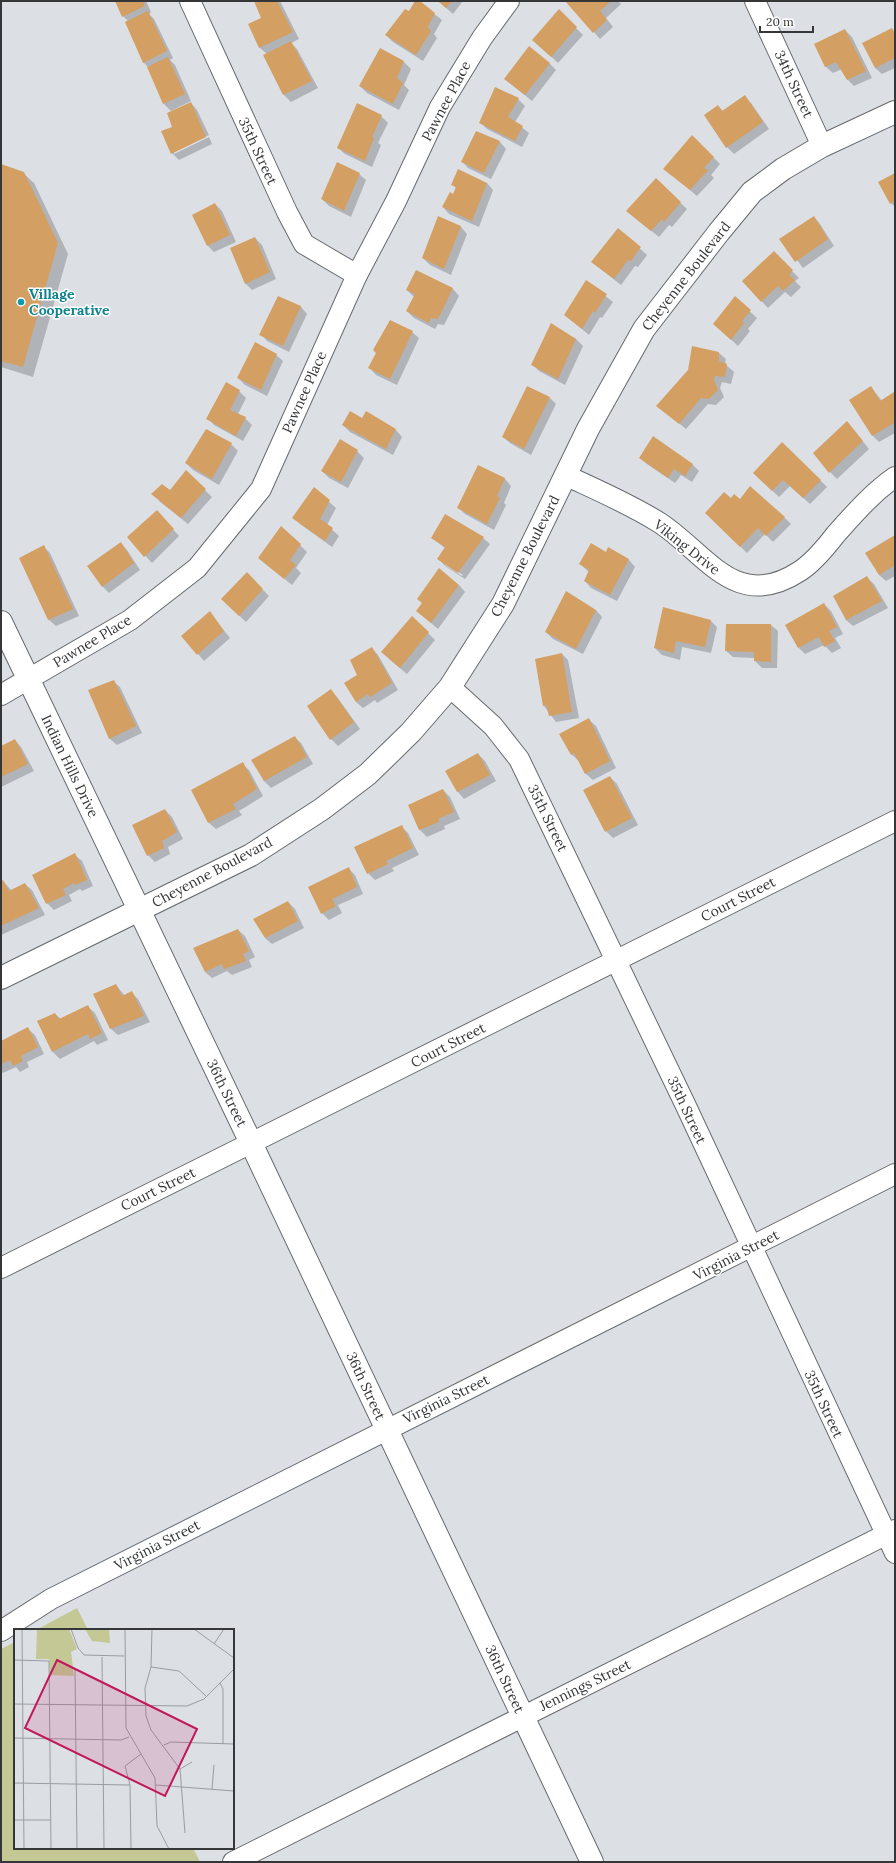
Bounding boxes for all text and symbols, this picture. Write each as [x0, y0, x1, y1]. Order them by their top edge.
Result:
scale bar [760, 8, 813, 34]
text: 20 m [766, 14, 794, 29]
street label: 34th Street [771, 47, 818, 121]
street label: Pawnee Place [417, 57, 475, 144]
street label: 35th Street [235, 114, 282, 188]
street label: Cheyenne Boulevard [638, 218, 734, 334]
place label: Village Cooperative [29, 285, 110, 319]
marker: Village Cooperative [16, 297, 26, 307]
street label: Pawnee Place [278, 348, 330, 436]
street label: Cheyenne Boulevard [487, 492, 563, 620]
street label: Viking Drive [649, 515, 724, 579]
street label: Pawnee Place [50, 610, 135, 671]
street label: Indian Hills Drive [37, 712, 103, 821]
street label: 35th Street [524, 781, 572, 855]
street label: Cheyenne Boulevard [149, 833, 275, 911]
street label: Court Street [698, 872, 779, 925]
street label: Court Street [408, 1018, 489, 1071]
street label: 36th Street [203, 1056, 251, 1130]
street label: 35th Street [664, 1073, 711, 1147]
street label: Court Street [118, 1163, 199, 1215]
street label: Virginia Street [689, 1225, 782, 1285]
street label: 36th Street [342, 1349, 390, 1423]
street label: 35th Street [801, 1367, 848, 1441]
street label: Virginia Street [399, 1370, 493, 1428]
street label: Virginia Street [110, 1515, 203, 1575]
inset map [14, 1629, 234, 1849]
street label: 36th Street [481, 1642, 529, 1716]
street label: Jennings Street [535, 1655, 634, 1715]

